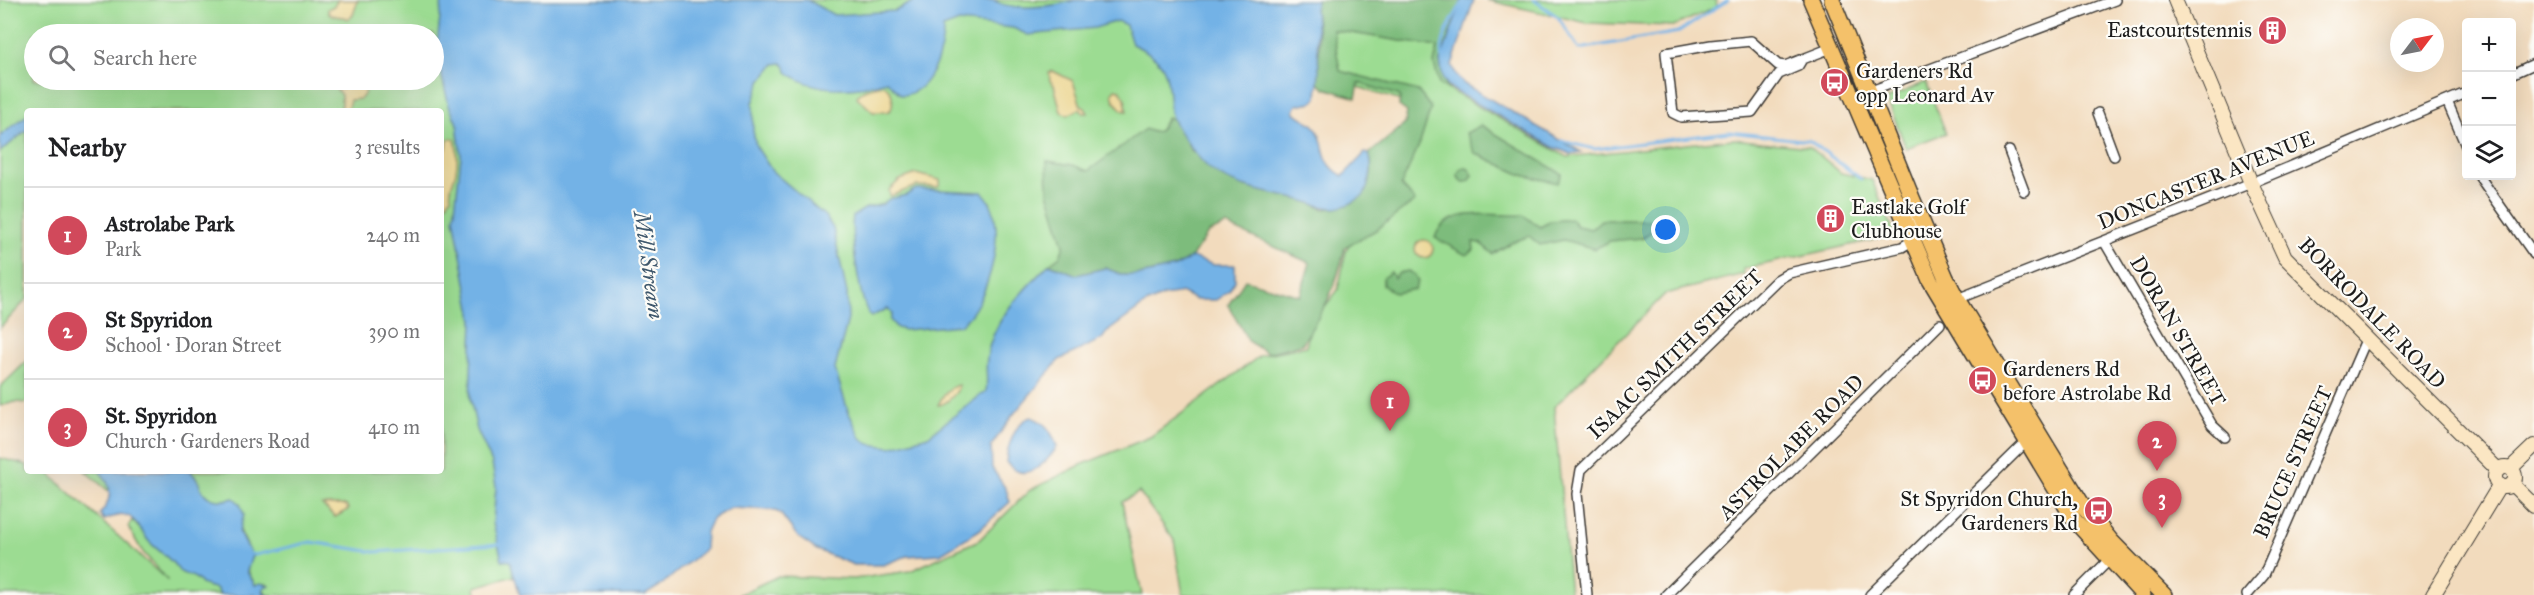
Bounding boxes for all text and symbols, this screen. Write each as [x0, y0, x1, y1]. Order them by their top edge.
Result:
building icon: Eastcourtstennis [2257, 14, 2289, 46]
place label: Eastcourtstennis [2107, 17, 2252, 43]
north arrow [2390, 18, 2444, 72]
map controls [2462, 18, 2516, 180]
button: + [2462, 18, 2516, 72]
search box [24, 24, 444, 90]
icon: search [45, 41, 78, 74]
text: Search here [93, 44, 197, 71]
place label: Gardeners Rd opp Leonard Av [1856, 58, 1995, 108]
bus stop icon: Gardeners Rd opp Leonard Av [1819, 67, 1851, 99]
button: − [2462, 72, 2516, 126]
street label: DONCASTER AVENUE [2094, 125, 2318, 235]
button: layers [2462, 126, 2516, 180]
text: Nearby [48, 131, 126, 163]
text: 3 results [354, 135, 420, 159]
place label: Eastlake Golf Clubhouse [1851, 194, 1969, 244]
building icon: Eastlake Golf Clubhouse [1814, 203, 1846, 235]
water label: Mill Stream [628, 207, 670, 321]
text: Astrolabe Park [105, 210, 235, 237]
your location [1651, 215, 1680, 244]
text: 1 [64, 223, 71, 247]
text: 240 m [366, 223, 420, 247]
street label: BORRODALE ROAD [2293, 232, 2451, 394]
text: Park [105, 237, 141, 261]
street label: DORAN STREET [2124, 251, 2232, 411]
street label: ISAAC SMITH STREET [1582, 264, 1768, 444]
text: St Spyridon [105, 306, 212, 333]
text: 2 [63, 319, 72, 343]
text: 390 m [369, 319, 420, 343]
text: School · Doran Street [105, 333, 281, 357]
place label: Gardeners Rd before Astrolabe Rd [2003, 356, 2172, 406]
bus stop icon: Gardeners Rd before Astrolabe Rd [1966, 365, 1998, 397]
street label: ASTROLABE ROAD [1712, 369, 1869, 526]
pin: 1 [1370, 382, 1410, 431]
street label: BRUCE STREET [2248, 382, 2338, 542]
text: St. Spyridon [105, 402, 217, 429]
text: 3 [64, 415, 72, 439]
text: 410 m [368, 415, 420, 439]
pin: 2 [2138, 422, 2176, 471]
text: Church · Gardeners Road [105, 429, 310, 453]
pin: 3 [2142, 478, 2182, 528]
place label: St Spyridon Church, Gardeners Rd [1900, 486, 2078, 536]
bus stop icon: St Spyridon Church, Gardeners Rd [2083, 495, 2115, 527]

